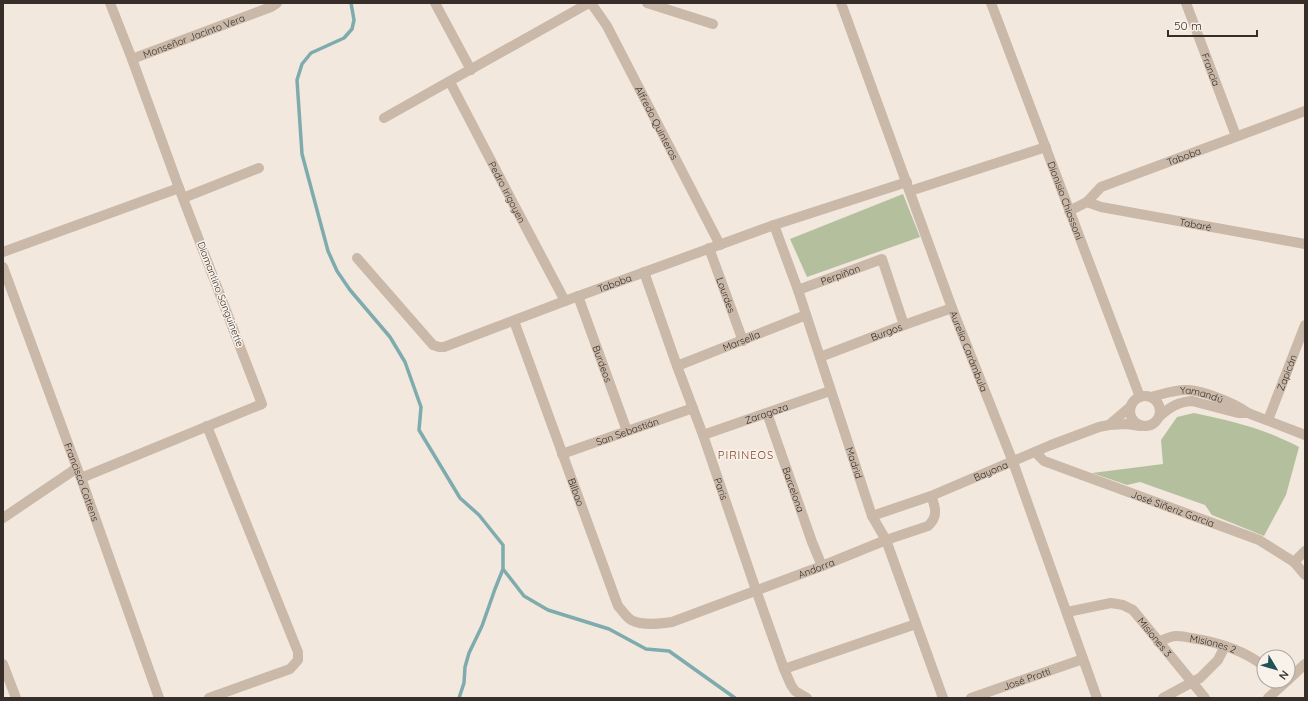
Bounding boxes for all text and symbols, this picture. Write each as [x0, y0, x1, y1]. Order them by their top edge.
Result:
street label: Monseñor Jacinto Vera [141, 11, 247, 61]
scale bar [1168, 12, 1257, 38]
text: 50 m [1174, 18, 1202, 33]
street label: Francia [1198, 51, 1223, 88]
street label: Alfredo Quinteros [632, 84, 681, 162]
street label: Taboba [1165, 144, 1203, 169]
street label: Pedro Irigoyen [485, 159, 528, 225]
street label: Dionisio Chiossoni [1044, 160, 1086, 242]
street label: Tabaré [1178, 215, 1213, 234]
street label: Diamantino Sanguinette [194, 240, 247, 349]
street label: Perpiñan [819, 262, 862, 288]
street label: Taboba [596, 271, 634, 296]
street label: Lourdes [713, 275, 738, 315]
street label: Aurelio Carámbula [947, 309, 991, 394]
street label: Burgos [869, 320, 904, 344]
street label: Marsella [721, 328, 762, 354]
street label: Burdeos [589, 344, 615, 384]
street label: Zapicán [1274, 353, 1300, 393]
street label: Yamandú [1180, 384, 1225, 406]
street label: Zaragoza [743, 400, 790, 427]
street label: San Sebastián [594, 415, 660, 449]
street label: Francisco Cottens [61, 441, 102, 523]
street label: Madrid [843, 445, 865, 480]
district label: PIRINEOS [718, 448, 774, 462]
street label: Bayona [972, 458, 1010, 484]
street label: Barcelona [779, 465, 807, 514]
street label: Bilbao [565, 476, 587, 508]
street label: París [711, 476, 731, 502]
street label: José Siñeriz Garcia [1129, 488, 1216, 530]
street label: Andorra [796, 556, 836, 581]
street label: Misiones 3 [1135, 615, 1175, 660]
street label: Misiones 2 [1189, 632, 1239, 657]
north arrow [1256, 649, 1296, 689]
street label: José Protti [1001, 665, 1052, 693]
text: N [1276, 668, 1292, 683]

